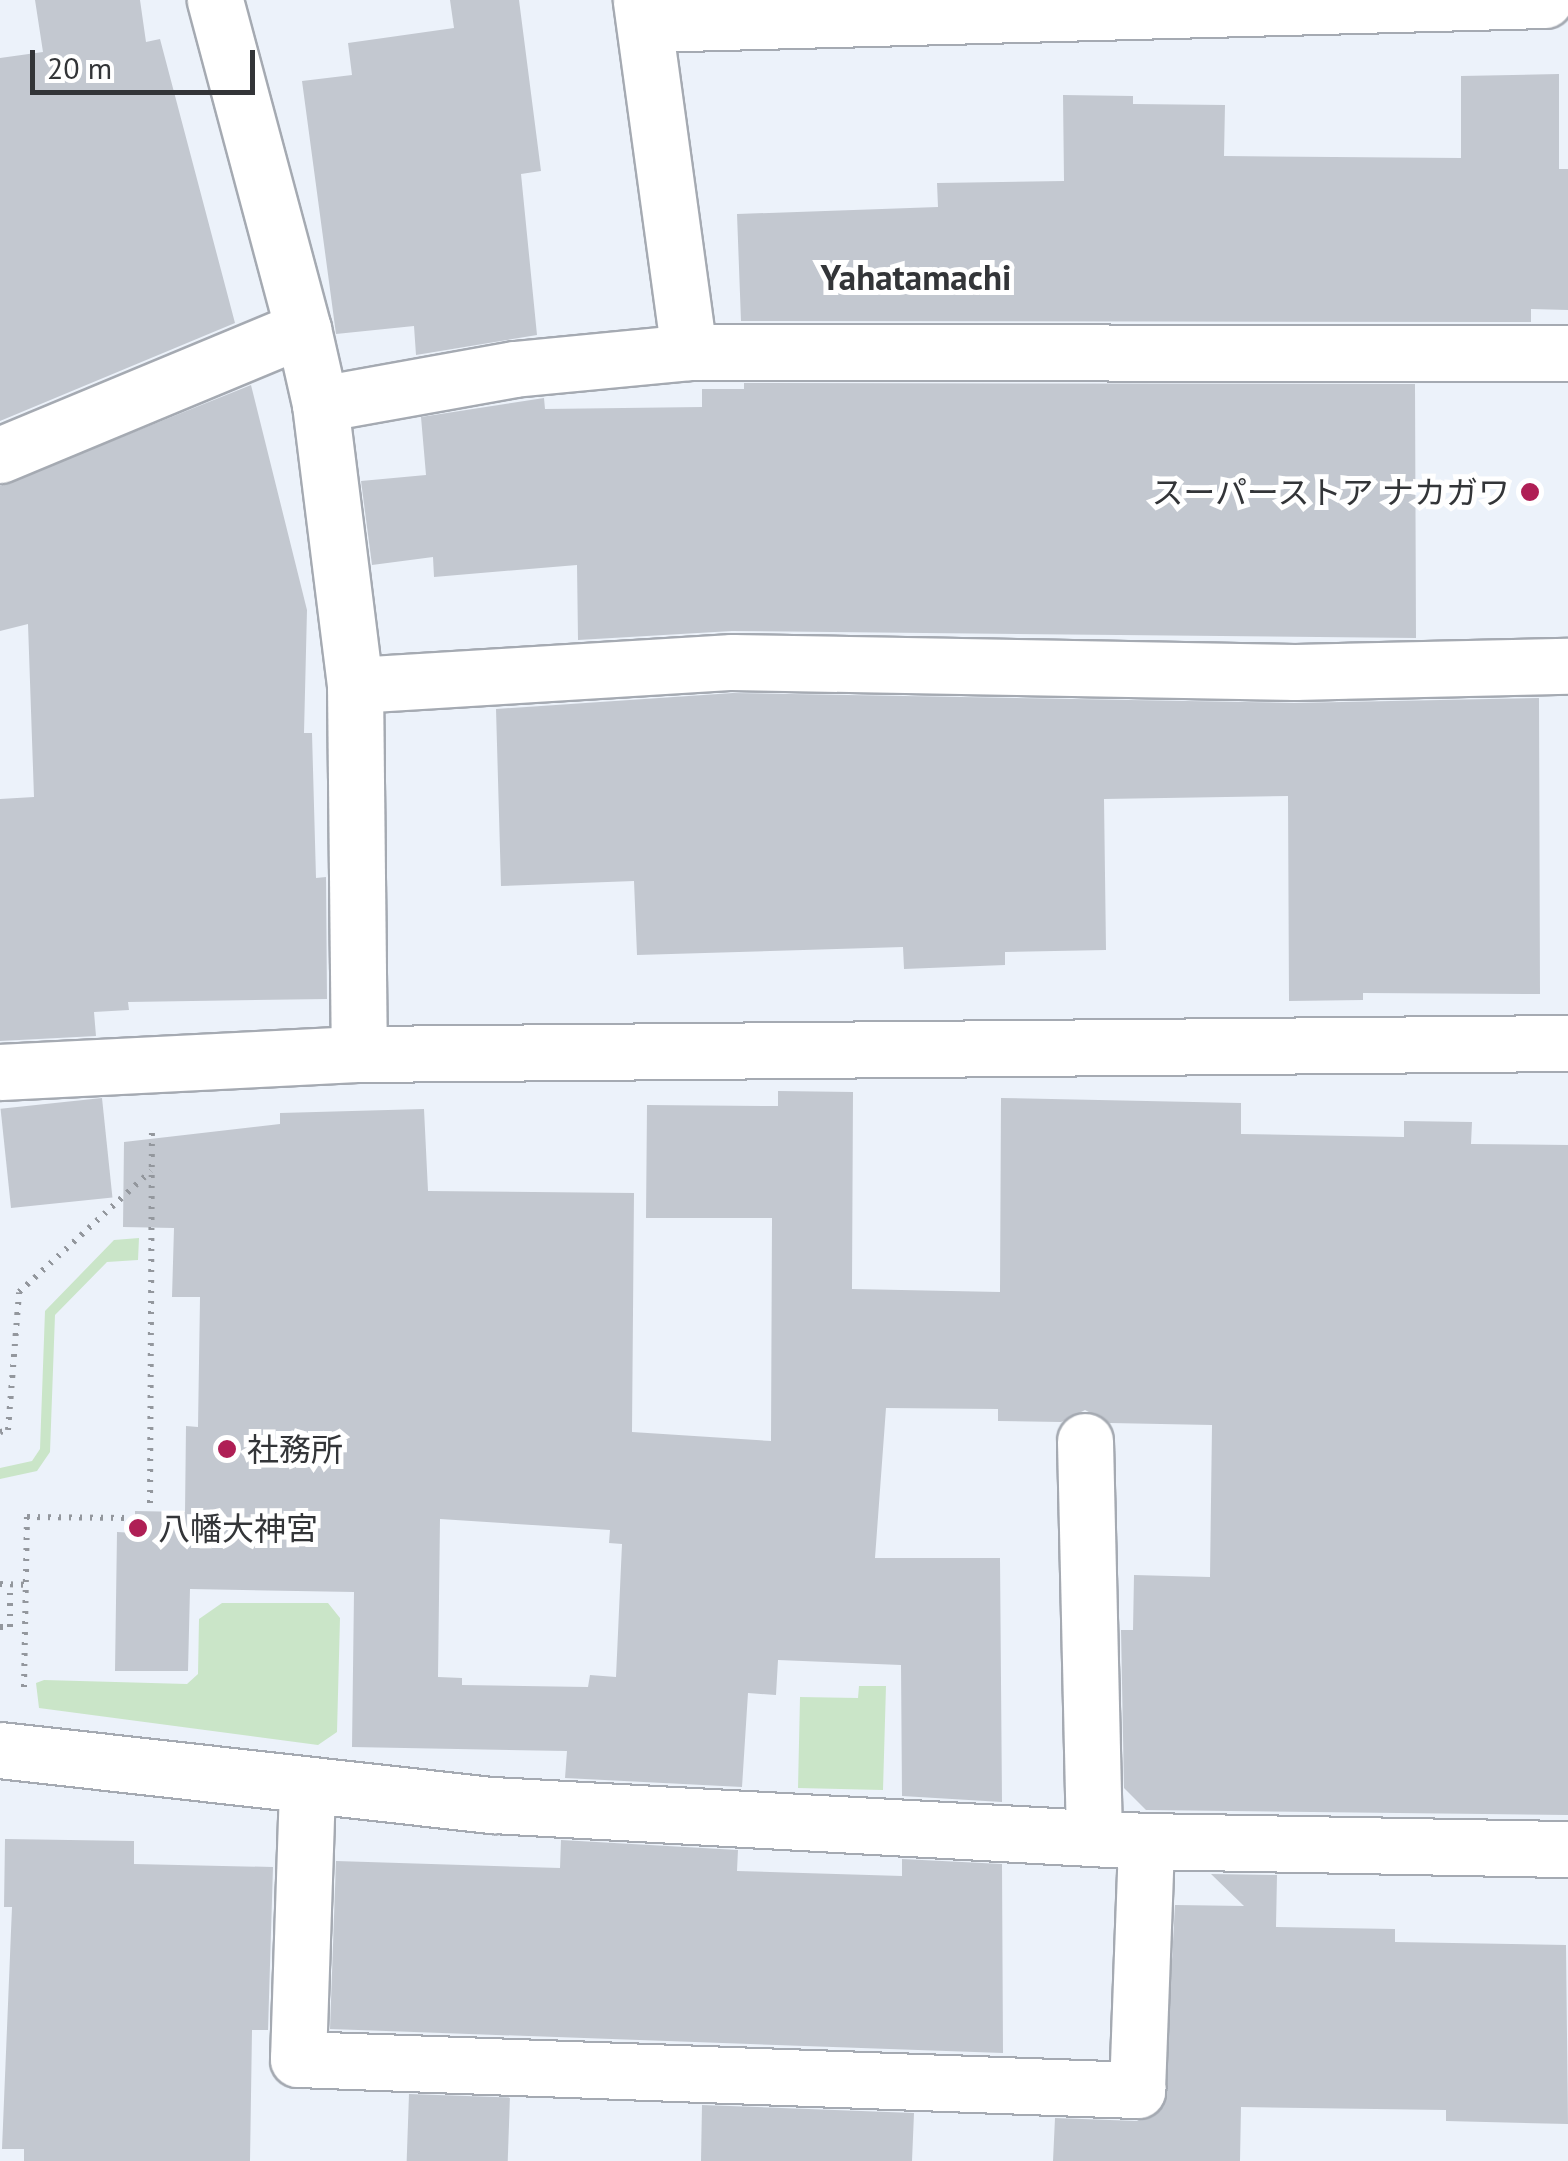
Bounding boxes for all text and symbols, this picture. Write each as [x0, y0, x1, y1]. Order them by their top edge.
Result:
scale bar [35, 30, 260, 92]
text: 20 m [47, 48, 112, 87]
district label: Yahatamachi [821, 256, 1011, 298]
place label: スーパーストア ナカガワ [1149, 473, 1510, 511]
marker: スーパーストア ナカガワ [1519, 481, 1541, 503]
place label: 社務所 [247, 1430, 343, 1468]
marker: 社務所 [216, 1438, 238, 1460]
place label: 八幡大神宮 [158, 1509, 318, 1547]
marker: 八幡大神宮 [127, 1517, 149, 1539]

